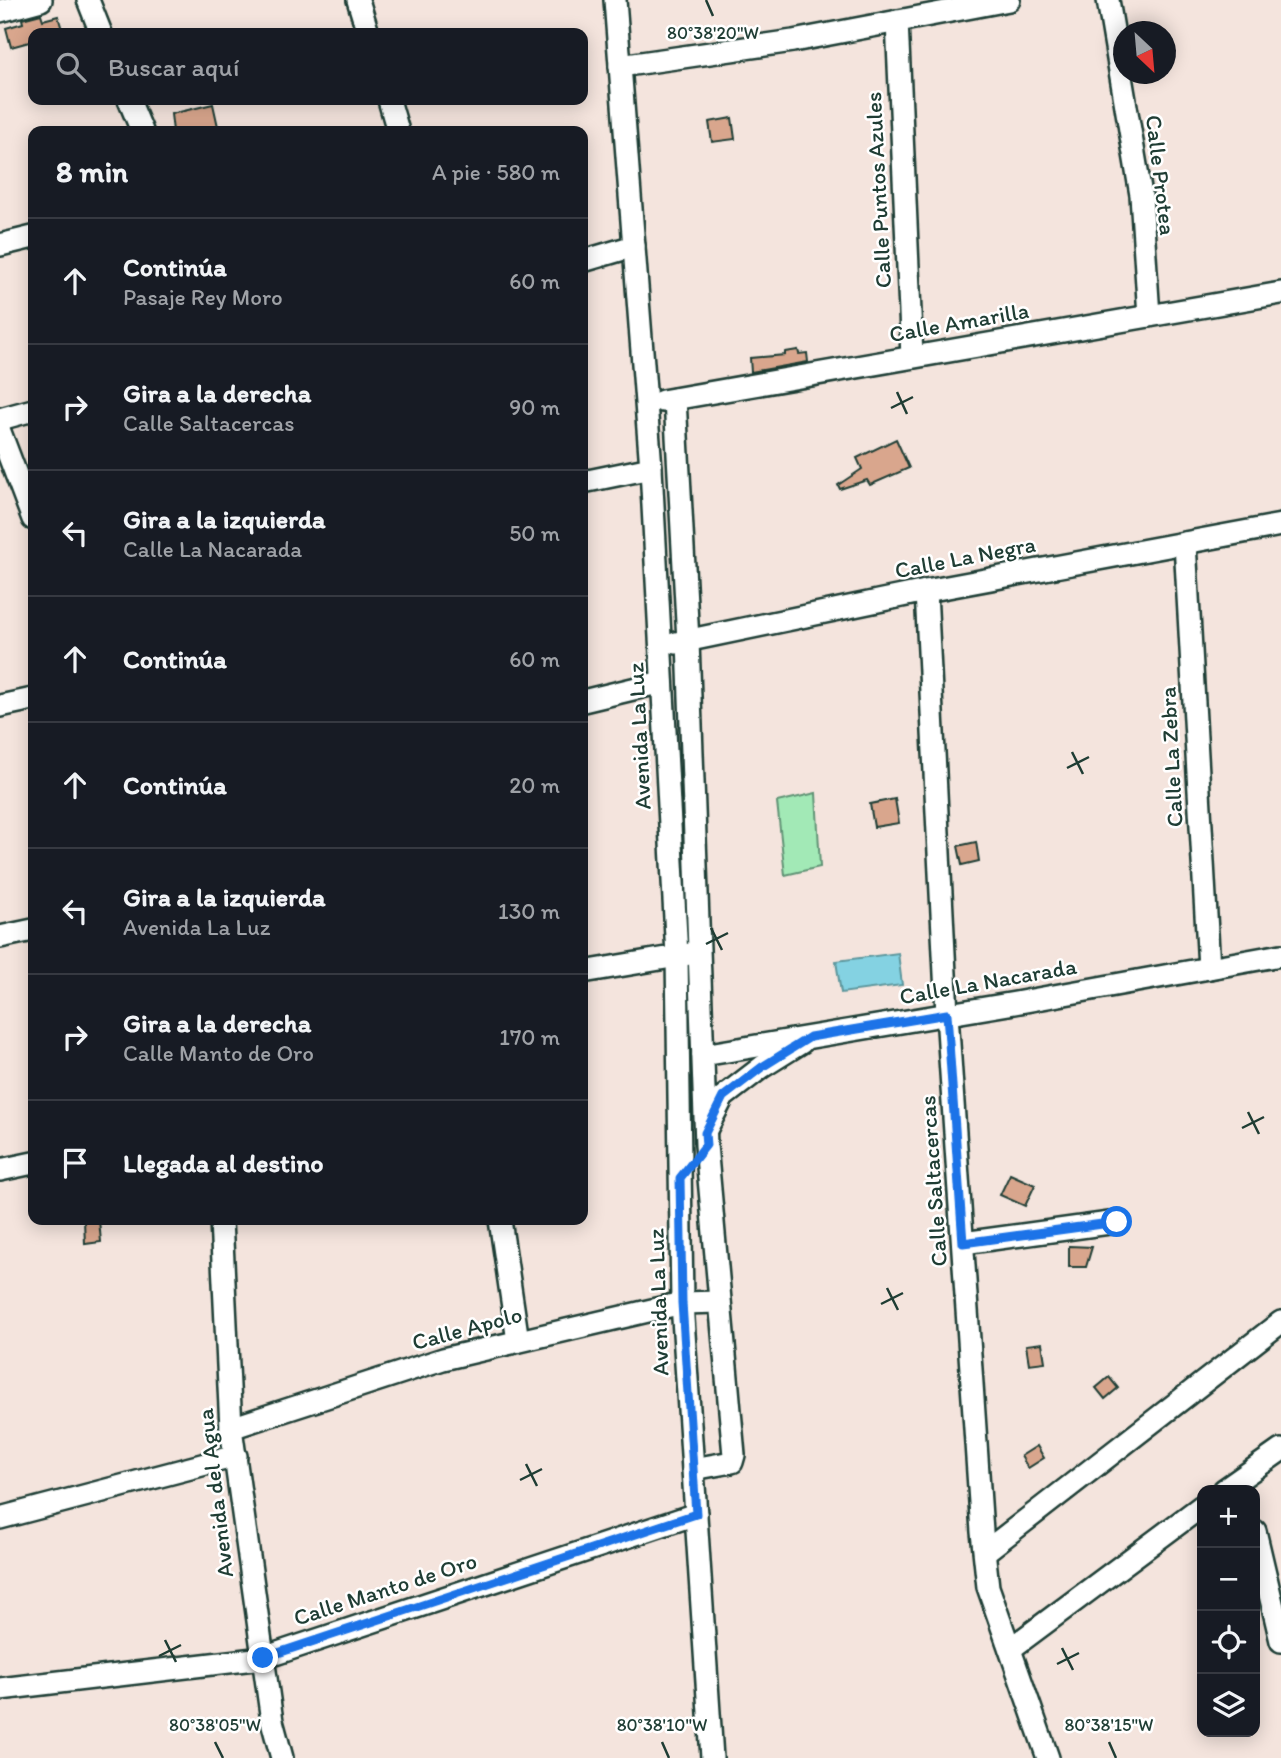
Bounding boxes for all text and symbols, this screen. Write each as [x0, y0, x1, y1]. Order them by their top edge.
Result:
north arrow [1113, 21, 1176, 84]
text: 80°38'20"W [667, 22, 759, 44]
search box [28, 28, 588, 105]
icon: search [52, 48, 90, 86]
text: Buscar aquí [108, 51, 239, 83]
street label: Calle Puntos Azules [859, 91, 897, 289]
street label: Calle Protea [1140, 113, 1182, 237]
text: 8 min [56, 153, 128, 190]
text: A pie · 580 m [432, 158, 560, 186]
text: Continúa [123, 251, 227, 283]
icon: ahead [56, 262, 94, 300]
text: 60 m [509, 267, 560, 295]
text: Pasaje Rey Moro [123, 283, 283, 311]
street label: Calle Amarilla [887, 296, 1031, 348]
text: Gira a la derecha [123, 377, 311, 409]
icon: right [56, 388, 94, 426]
text: 90 m [509, 393, 560, 421]
text: Calle Saltacercas [123, 409, 294, 437]
text: Gira a la izquierda [123, 503, 326, 535]
icon: left [56, 514, 94, 552]
text: 50 m [509, 519, 560, 547]
street label: Calle La Negra [892, 530, 1038, 584]
text: Calle La Nacarada [123, 535, 302, 563]
icon: ahead [56, 640, 94, 678]
text: Continúa [123, 643, 227, 675]
text: 60 m [509, 645, 560, 673]
street label: Avenida La Luz [621, 661, 657, 810]
street label: Calle La Zebra [1153, 686, 1189, 828]
icon: ahead [56, 766, 94, 804]
text: Continúa [123, 769, 227, 801]
text: 20 m [509, 771, 560, 799]
text: Gira a la izquierda [123, 881, 326, 913]
icon: left [56, 892, 94, 930]
text: 130 m [498, 897, 560, 925]
text: Avenida La Luz [123, 913, 270, 941]
street label: Calle La Nacarada [897, 952, 1079, 1010]
text: Gira a la derecha [123, 1007, 311, 1039]
icon: right [56, 1018, 94, 1056]
text: 170 m [499, 1023, 560, 1051]
text: Calle Manto de Oro [123, 1039, 314, 1067]
street label: Calle Saltacercas [913, 1095, 953, 1267]
icon: arrive [56, 1144, 94, 1182]
text: Llegada al destino [123, 1147, 324, 1179]
route start [1101, 1206, 1132, 1237]
street label: Avenida La Luz [641, 1228, 675, 1376]
street label: Calle Apolo [409, 1300, 525, 1356]
street label: Avenida del Agua [191, 1407, 239, 1579]
map controls [1197, 1485, 1260, 1737]
button: + [1197, 1485, 1260, 1548]
street label: Calle Manto de Oro [290, 1546, 480, 1632]
button: − [1197, 1548, 1260, 1611]
button: locate [1197, 1611, 1260, 1674]
route end [247, 1642, 278, 1673]
button: layers [1197, 1674, 1260, 1737]
text: 80°38'05"W [169, 1714, 261, 1736]
text: 80°38'10"W [617, 1714, 707, 1736]
text: 80°38'15"W [1064, 1714, 1154, 1736]

